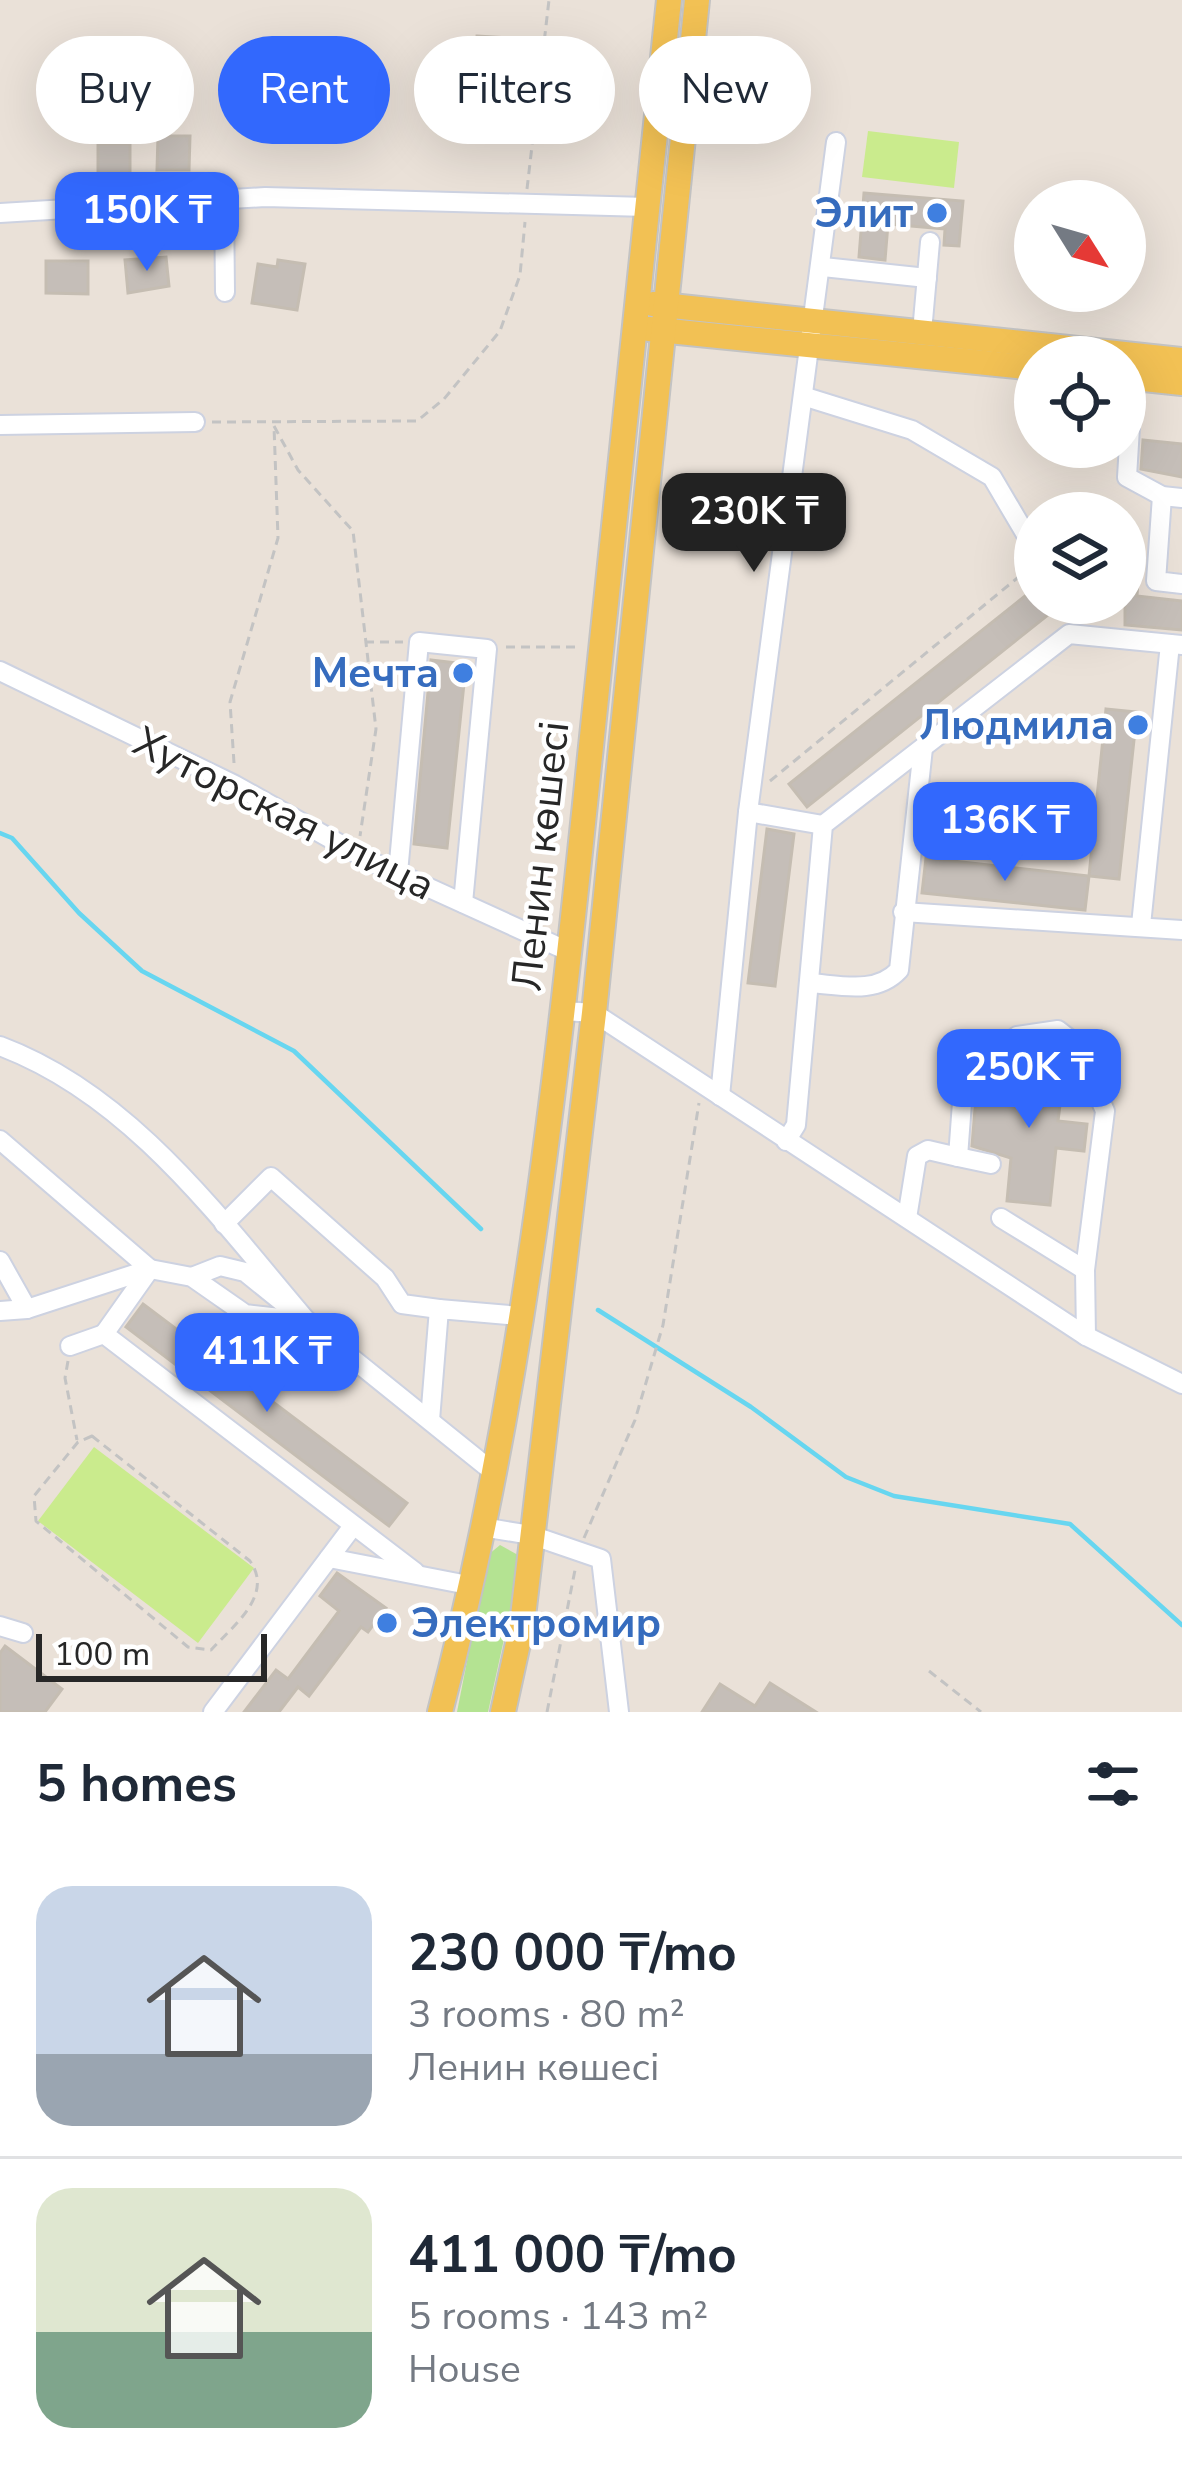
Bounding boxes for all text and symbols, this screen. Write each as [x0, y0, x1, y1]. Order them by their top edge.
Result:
chip: Buy [36, 36, 194, 144]
chip: Rent [218, 36, 390, 144]
chip: Filters [414, 36, 615, 144]
chip: New [639, 36, 811, 144]
pin: 150K ₸ [49, 172, 245, 274]
north arrow [1014, 180, 1146, 312]
map controls [1014, 180, 1146, 624]
text: 150K ₸ [82, 184, 212, 237]
place label: Элит [815, 185, 913, 242]
marker: Элит [924, 200, 950, 226]
button: locate [1014, 336, 1146, 468]
pin: 230K ₸ [656, 473, 852, 575]
text: 230K ₸ [689, 485, 819, 538]
button: layers [1014, 492, 1146, 624]
place label: Мечта [312, 645, 439, 702]
marker: Мечта [450, 660, 476, 686]
place label: Людмила [919, 697, 1114, 754]
marker: Людмила [1125, 712, 1151, 738]
street label: Хуторская улица [124, 713, 444, 915]
street label: Ленин көшесі [499, 718, 583, 994]
pin: 136K ₸ [907, 782, 1103, 884]
text: 136K ₸ [940, 794, 1070, 847]
pin: 250K ₸ [931, 1029, 1127, 1131]
text: 250K ₸ [964, 1041, 1094, 1094]
pin: 411K ₸ [169, 1313, 365, 1415]
text: 411K ₸ [202, 1325, 332, 1378]
place label: Электромир [411, 1595, 661, 1652]
marker: Электромир [374, 1610, 400, 1636]
scale bar [36, 1628, 267, 1681]
text: 100 m [54, 1632, 150, 1677]
text: 5 homes [36, 1749, 237, 1819]
icon: filters [1080, 1751, 1146, 1817]
text: 230 000 ₸/mo [408, 1918, 737, 1988]
icon: home [132, 1934, 276, 2078]
text: 3 rooms · 80 m² [408, 1988, 685, 2041]
text: Ленин көшесі [408, 2041, 659, 2094]
text: 411 000 ₸/mo [408, 2220, 737, 2290]
icon: home [132, 2236, 276, 2380]
text: 5 rooms · 143 m² [408, 2290, 708, 2343]
text: House [408, 2343, 521, 2396]

